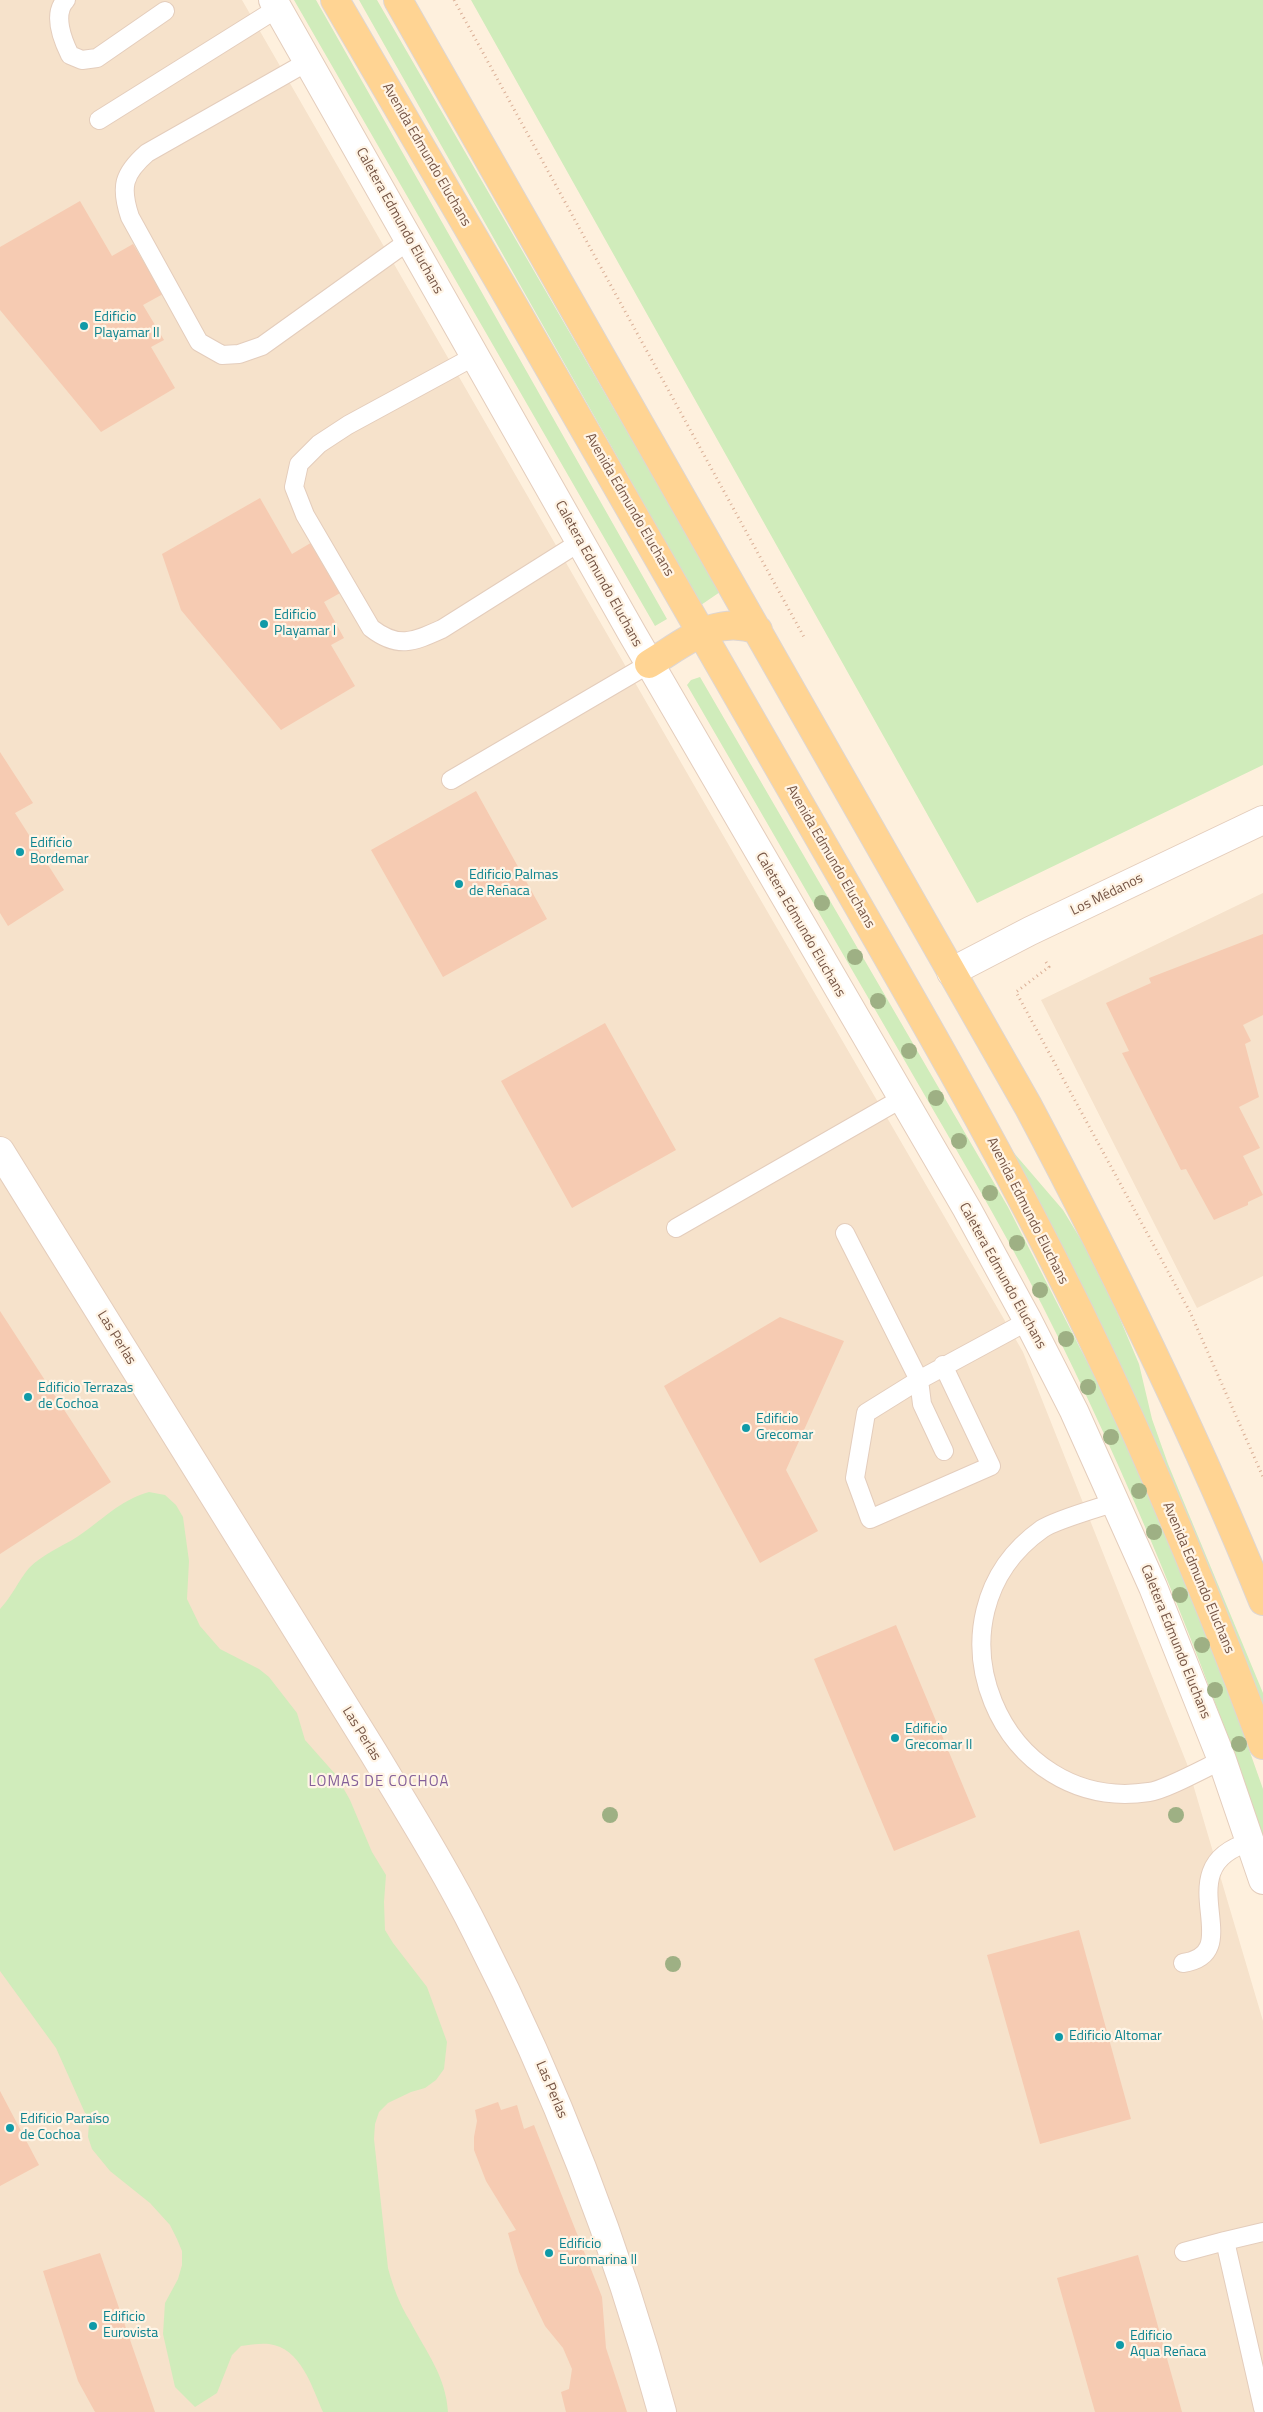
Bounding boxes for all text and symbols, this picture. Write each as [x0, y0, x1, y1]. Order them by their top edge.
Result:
street label: Avenida Edmundo Eluchans [378, 80, 474, 230]
street label: Caletera Edmundo Eluchans [352, 145, 446, 297]
place label: Edificio Playamar II [94, 310, 160, 342]
marker: Edificio Playamar II [78, 320, 90, 332]
street label: Avenida Edmundo Eluchans [581, 430, 677, 580]
street label: Caletera Edmundo Eluchans [551, 498, 645, 650]
place label: Edificio Playamar I [274, 608, 336, 640]
marker: Edificio Playamar I [258, 618, 270, 630]
street label: Avenida Edmundo Eluchans [782, 782, 878, 932]
place label: Edificio Bordemar [30, 836, 89, 869]
marker: Edificio Bordemar [14, 846, 26, 858]
street label: Caletera Edmundo Eluchans [752, 850, 848, 1000]
place label: Edificio Palmas de Reñaca [469, 868, 558, 900]
street label: Los Médanos [1068, 870, 1146, 920]
marker: Edificio Palmas de Reñaca [453, 878, 465, 890]
street label: Avenida Edmundo Eluchans [983, 1135, 1071, 1287]
street label: Caletera Edmundo Eluchans [955, 1200, 1049, 1352]
street label: Las Perlas [93, 1308, 139, 1368]
place label: Edificio Terrazas de Cochoa [38, 1381, 133, 1414]
marker: Edificio Terrazas de Cochoa [22, 1391, 34, 1403]
place label: Edificio Grecomar [756, 1412, 813, 1444]
marker: Edificio Grecomar [740, 1422, 752, 1434]
street label: Avenida Edmundo Eluchans [1159, 1500, 1237, 1656]
street label: Caletera Edmundo Eluchans [1136, 1563, 1214, 1721]
street label: Las Perlas [338, 1704, 384, 1764]
place label: Edificio Grecomar II [905, 1722, 972, 1754]
marker: Edificio Grecomar II [889, 1732, 901, 1744]
district label: LOMAS DE COCHOA [307, 1773, 451, 1791]
place label: Edificio Altomar [1069, 2029, 1162, 2045]
marker: Edificio Altomar [1053, 2031, 1065, 2043]
street label: Las Perlas [532, 2059, 570, 2121]
place label: Edificio Paraíso de Cochoa [20, 2112, 110, 2144]
marker: Edificio Paraíso de Cochoa [4, 2122, 16, 2134]
place label: Edificio Euromarina II [559, 2237, 637, 2270]
marker: Edificio Euromarina II [543, 2247, 555, 2259]
place label: Edificio Eurovista [103, 2310, 158, 2342]
marker: Edificio Eurovista [87, 2320, 99, 2332]
place label: Edificio Aqua Reñaca [1130, 2329, 1206, 2362]
marker: Edificio Aqua Reñaca [1114, 2339, 1126, 2351]

